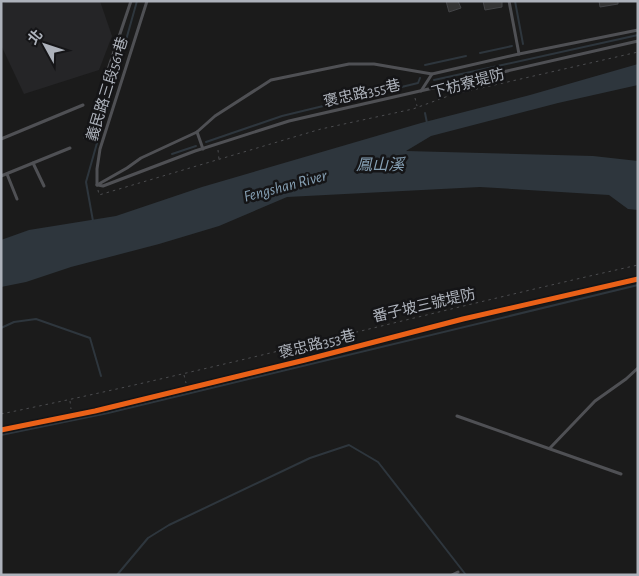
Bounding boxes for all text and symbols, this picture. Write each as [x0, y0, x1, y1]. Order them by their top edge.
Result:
north arrow [20, 20, 70, 70]
text: 北 [25, 27, 46, 47]
street label: 義民路三段561巷 [83, 35, 131, 143]
street label: 下枋寮堤防 [429, 65, 506, 100]
street label: 褒忠路355巷 [322, 76, 402, 110]
water label: 鳳山溪 [356, 156, 406, 173]
water label: Fengshan River [242, 167, 329, 205]
street label: 番子坡三號堤防 [371, 285, 477, 325]
street label: 褒忠路353巷 [277, 327, 357, 361]

